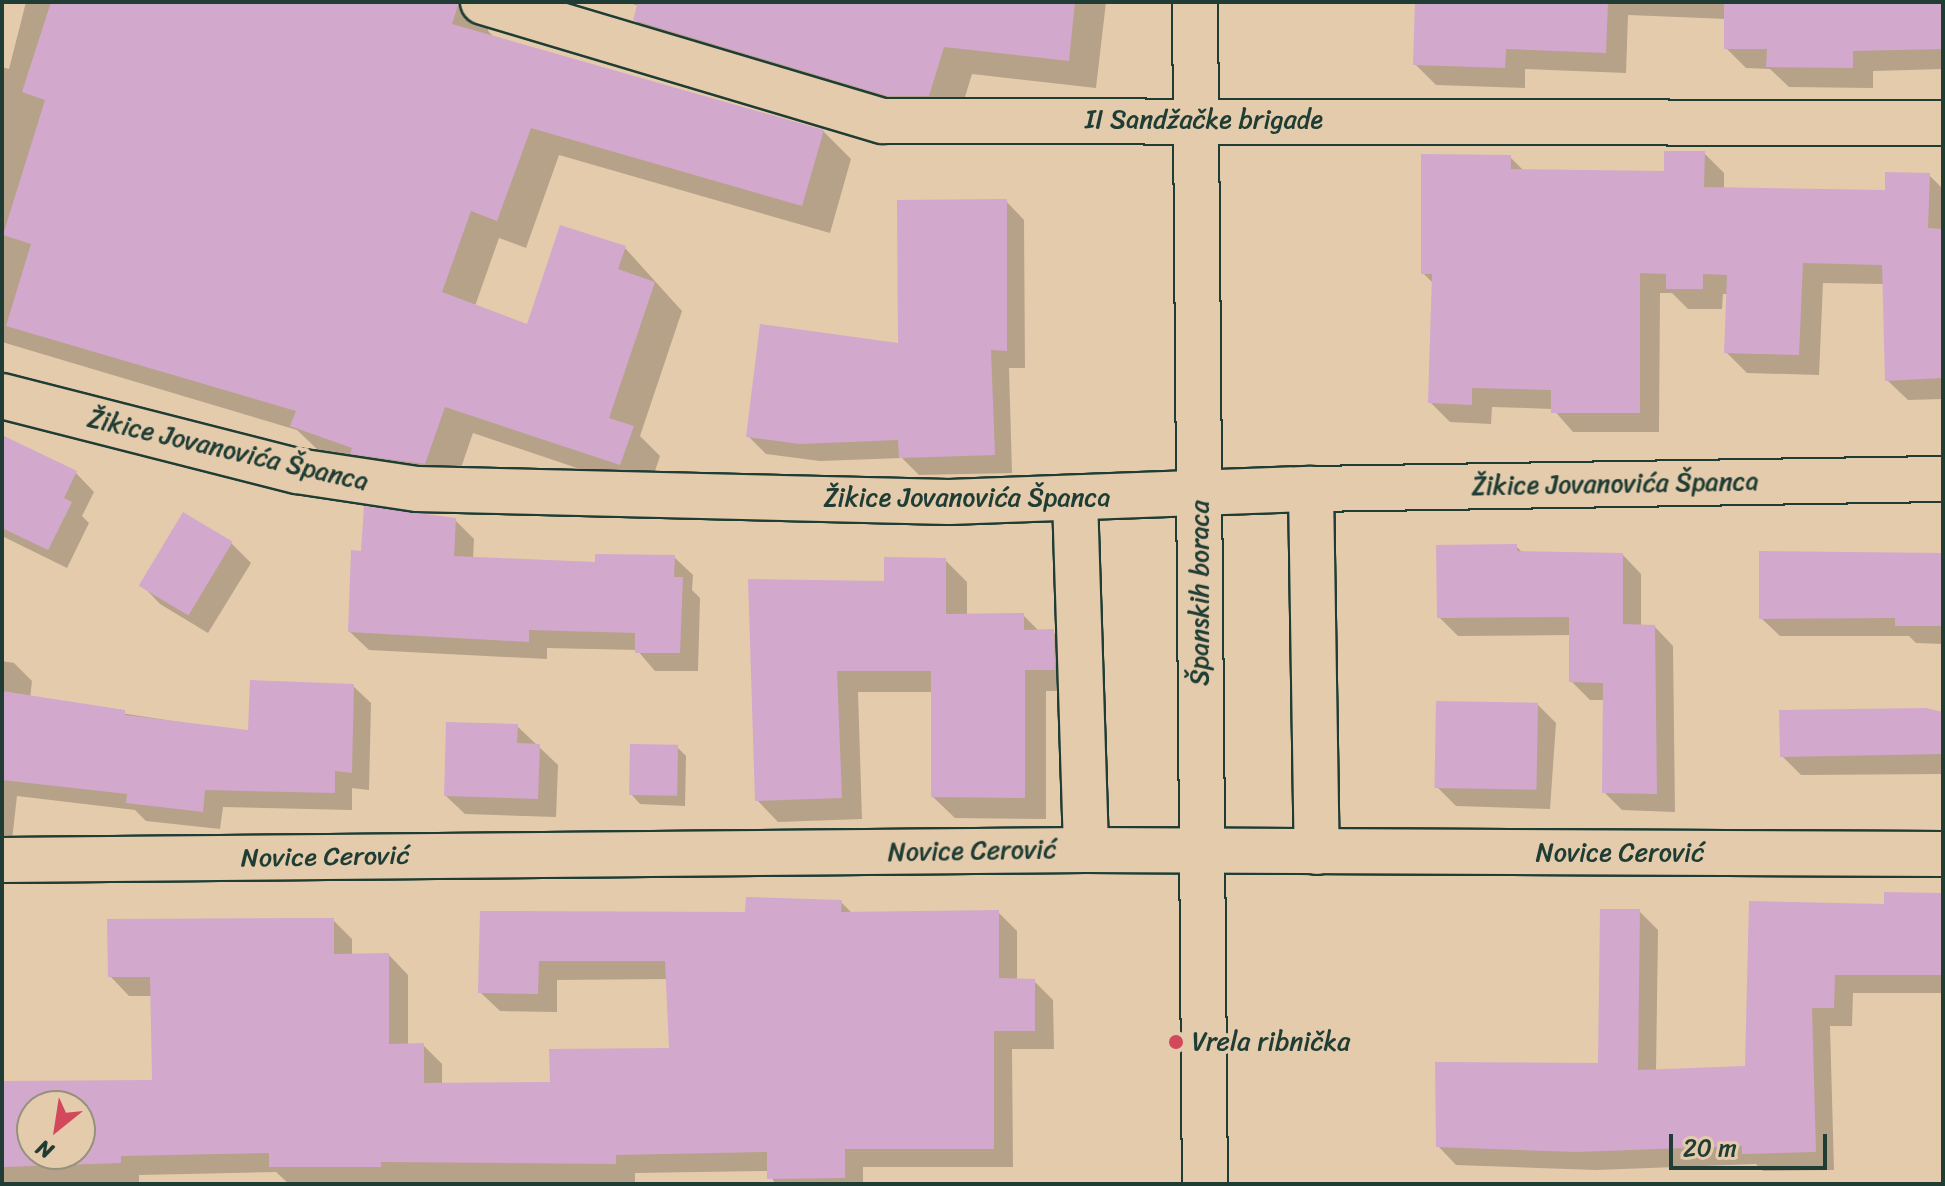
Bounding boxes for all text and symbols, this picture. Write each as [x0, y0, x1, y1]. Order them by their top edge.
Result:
street label: II Sandžačke brigade [1085, 104, 1323, 136]
street label: Žikice Jovanovića Španca [85, 402, 371, 498]
street label: Žikice Jovanovića Španca [1471, 466, 1759, 502]
street label: Žikice Jovanovića Španca [823, 482, 1111, 514]
street label: Španskih boraca [1184, 500, 1216, 686]
street label: Novice Cerović [888, 834, 1056, 868]
street label: Novice Cerović [1536, 837, 1704, 869]
street label: Novice Cerović [241, 840, 409, 874]
place label: Vrela ribnička [1192, 1026, 1350, 1058]
marker: Vrela ribnička [1167, 1033, 1185, 1051]
north arrow [16, 1090, 96, 1170]
scale bar [1673, 1118, 1831, 1168]
text: 20 m [1683, 1127, 1737, 1169]
text: N [28, 1129, 61, 1170]

